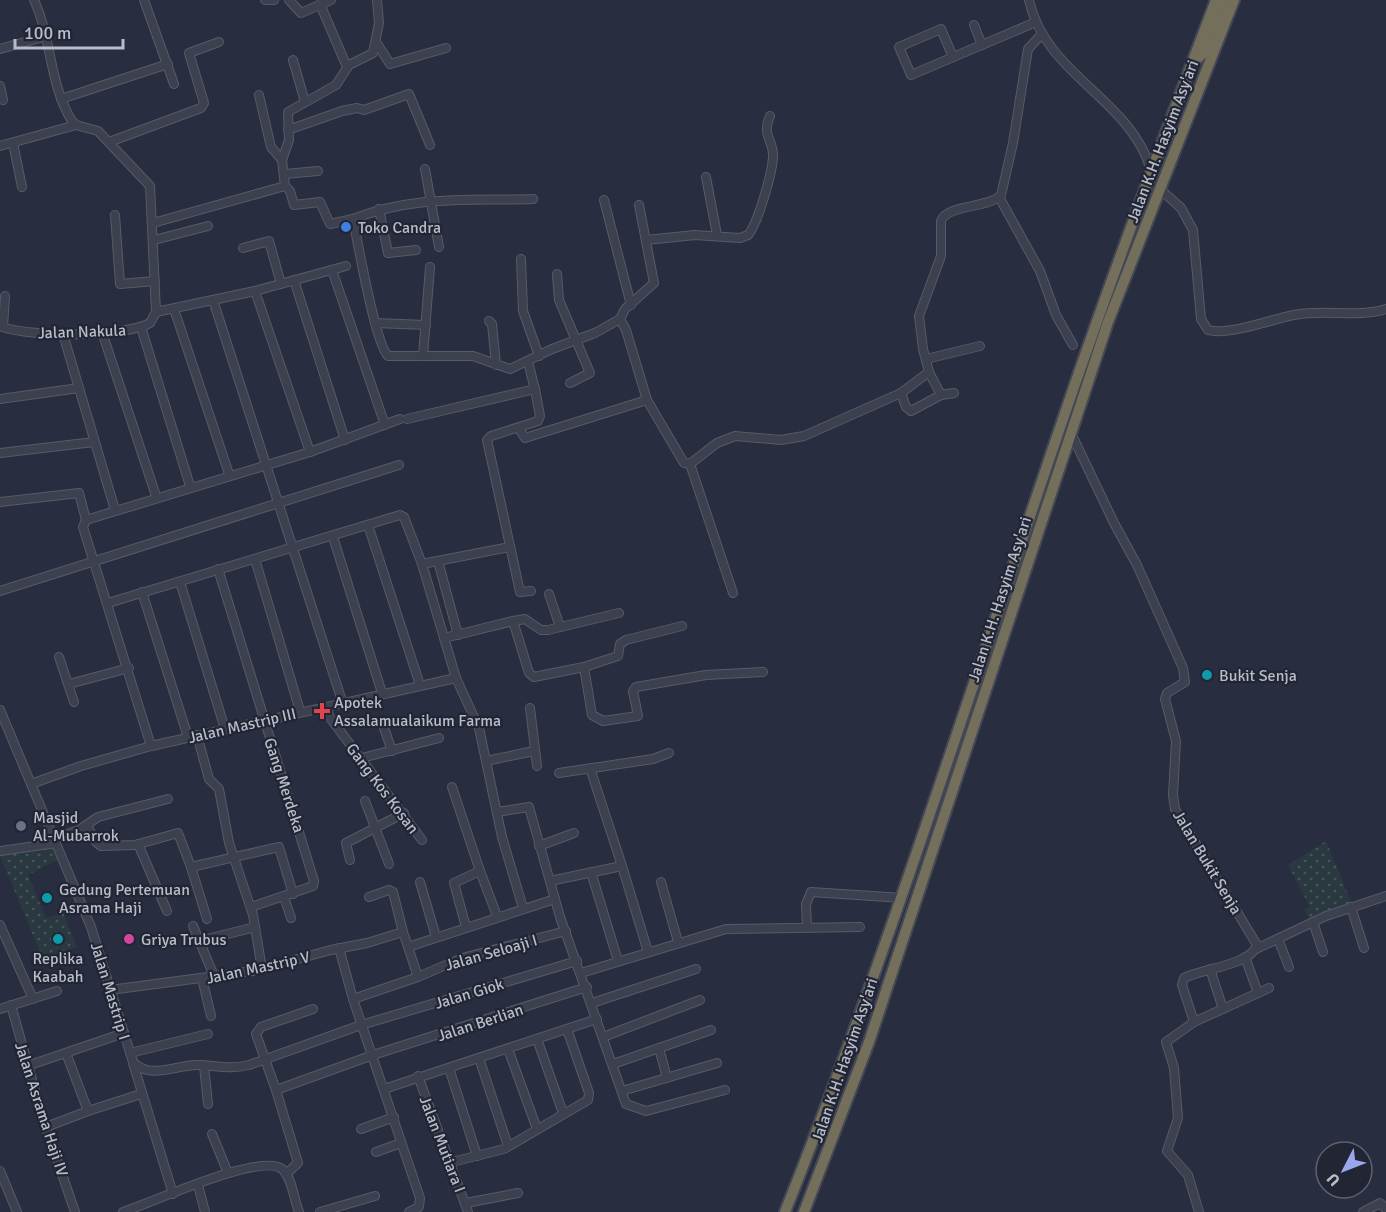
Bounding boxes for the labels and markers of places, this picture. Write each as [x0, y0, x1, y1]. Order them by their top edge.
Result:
place label: Toko Candra [358, 218, 441, 238]
marker: Toko Candra [339, 220, 353, 234]
place label: Bukit Senja [1219, 666, 1297, 686]
marker: Bukit Senja [1200, 668, 1214, 682]
place label: Apotek Assalamualaikum Farma [334, 693, 501, 731]
marker: Apotek Assalamualaikum Farma [315, 704, 329, 718]
place label: Masjid Al-Mubarrok [33, 808, 119, 846]
marker: Masjid Al-Mubarrok [14, 819, 28, 833]
place label: Gedung Pertemuan Asrama Haji [59, 880, 190, 918]
marker: Gedung Pertemuan Asrama Haji [40, 891, 54, 905]
place label: Griya Trubus [141, 930, 226, 950]
marker: Replika Kaabah [51, 932, 65, 946]
marker: Griya Trubus [122, 932, 136, 946]
place label: Replika Kaabah [32, 949, 84, 987]

